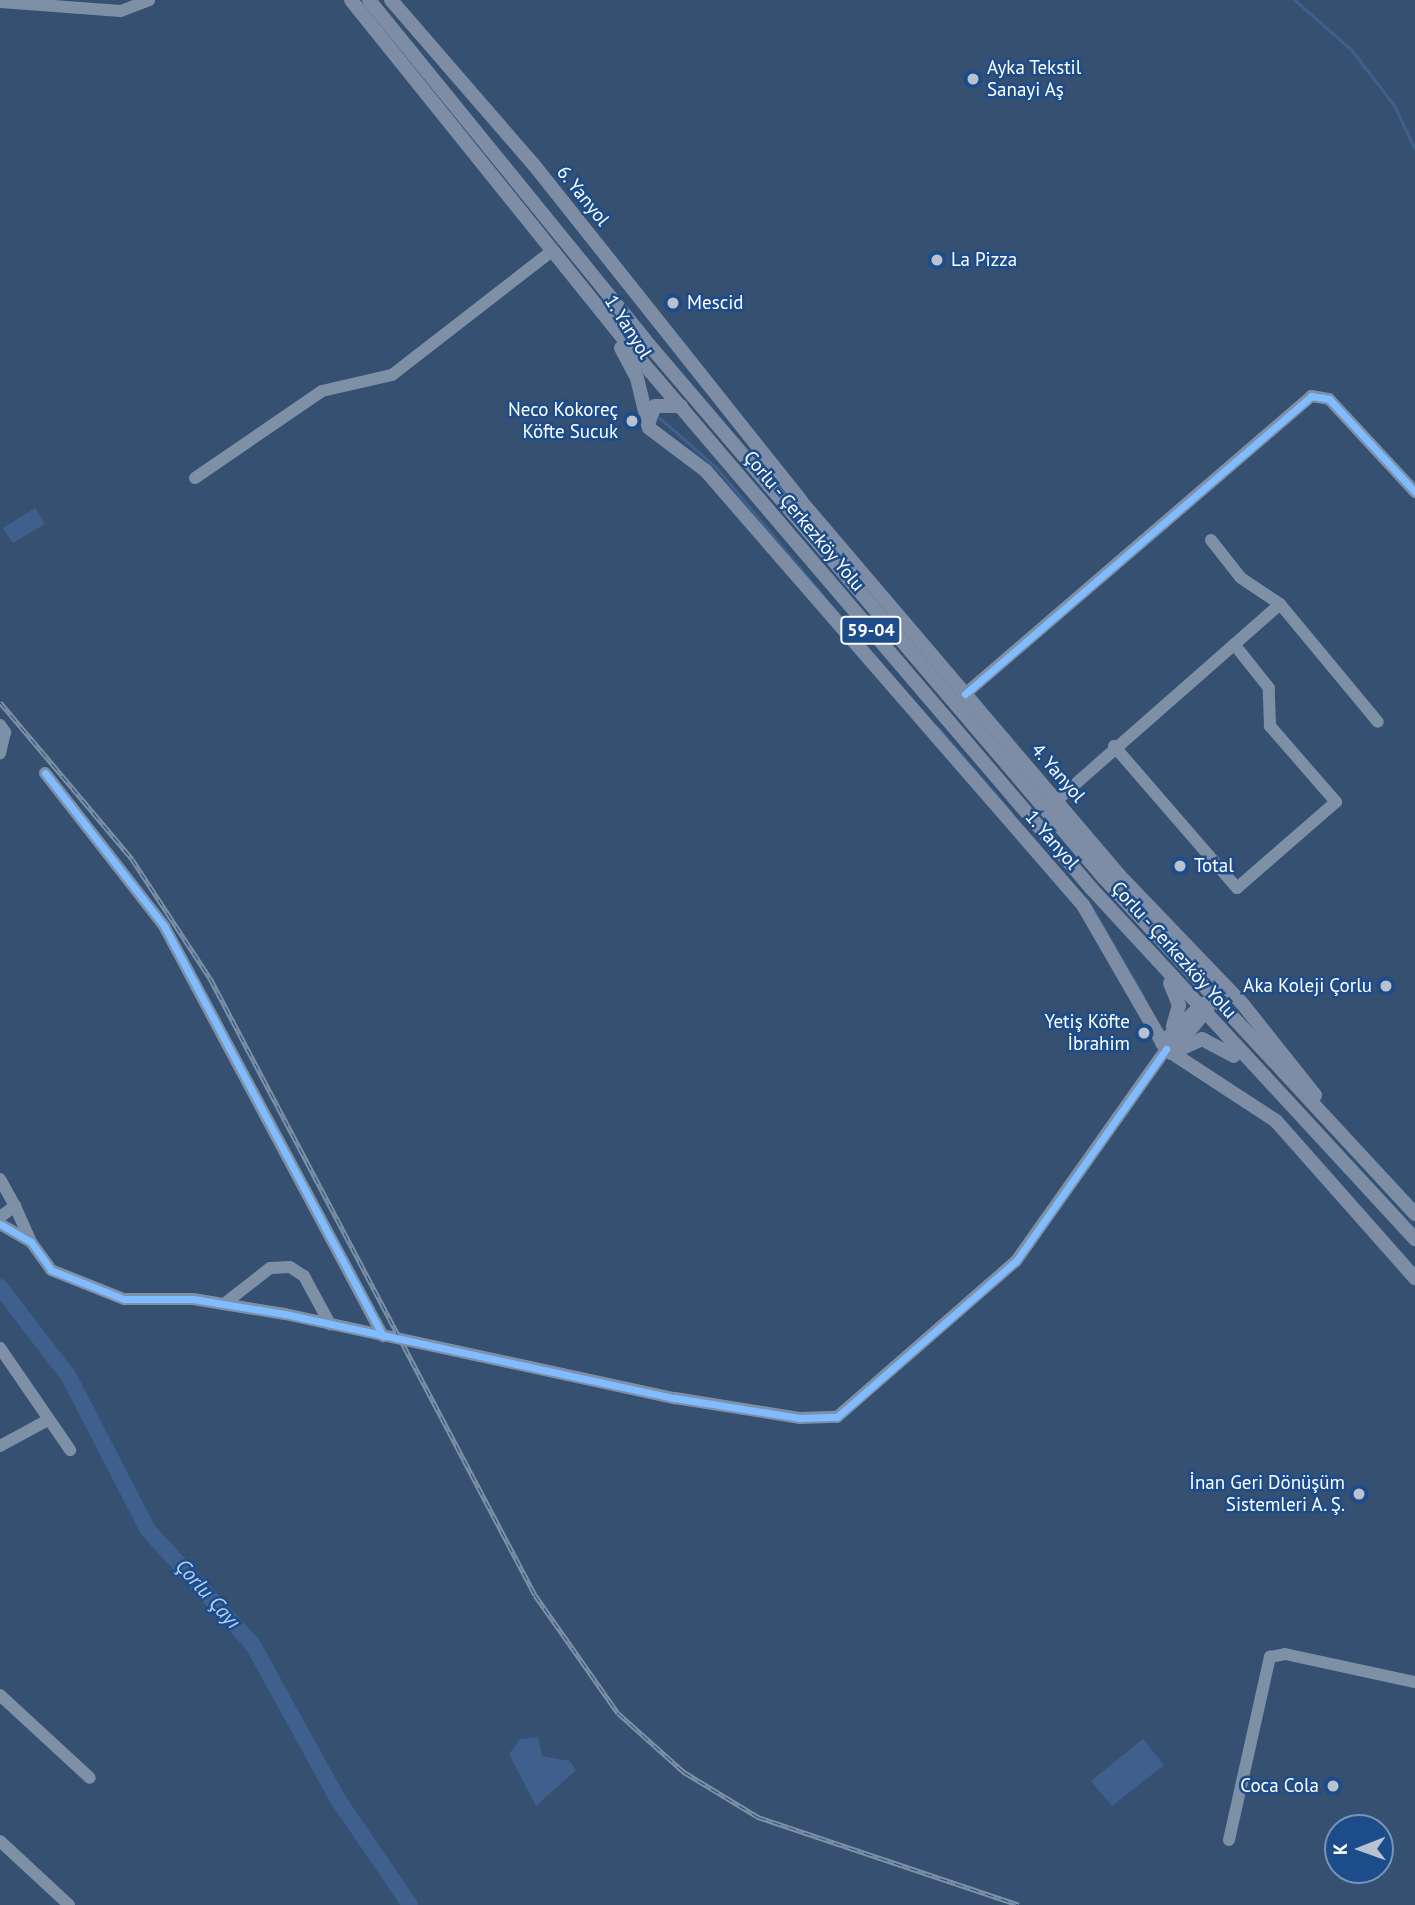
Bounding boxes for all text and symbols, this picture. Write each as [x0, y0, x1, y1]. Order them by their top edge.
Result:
place label: Ayka Tekstil Sanayi Aş [987, 57, 1082, 101]
marker: Ayka Tekstil Sanayi Aş [965, 71, 981, 87]
street label: 6. Yanyol [551, 160, 615, 232]
place label: La Pizza [951, 249, 1017, 271]
marker: La Pizza [929, 252, 945, 268]
street label: 1. Yanyol [599, 290, 657, 364]
place label: Mescid [687, 292, 744, 314]
marker: Mescid [665, 295, 681, 311]
place label: Neco Kokoreç Köfte Sucuk [508, 399, 618, 443]
marker: Neco Kokoreç Köfte Sucuk [624, 413, 640, 429]
street label: Çorlu - Çerkezköy Yolu [737, 445, 871, 597]
road number: 59-04 [840, 616, 903, 644]
street label: 4. Yanyol [1025, 738, 1091, 808]
street label: 1. Yanyol [1019, 805, 1085, 875]
place label: Total [1194, 855, 1234, 877]
marker: Total [1172, 858, 1188, 874]
street label: Çorlu - Çerkezköy Yolu [1105, 875, 1243, 1025]
place label: Aka Koleji Çorlu [1243, 975, 1372, 997]
marker: Aka Koleji Çorlu [1378, 978, 1394, 994]
place label: Yetiş Köfte İbrahim [1044, 1011, 1130, 1055]
marker: Yetiş Köfte İbrahim [1136, 1025, 1152, 1041]
place label: İnan Geri Dönüşüm Sistemleri A. Ş. [1189, 1472, 1345, 1516]
marker: İnan Geri Dönüşüm Sistemleri A. Ş. [1351, 1486, 1367, 1502]
water label: Çorlu Çayı [170, 1554, 246, 1634]
place label: Coca Cola [1240, 1775, 1319, 1797]
marker: Coca Cola [1325, 1778, 1341, 1794]
north arrow [1324, 1814, 1394, 1884]
text: K [1328, 1843, 1352, 1855]

